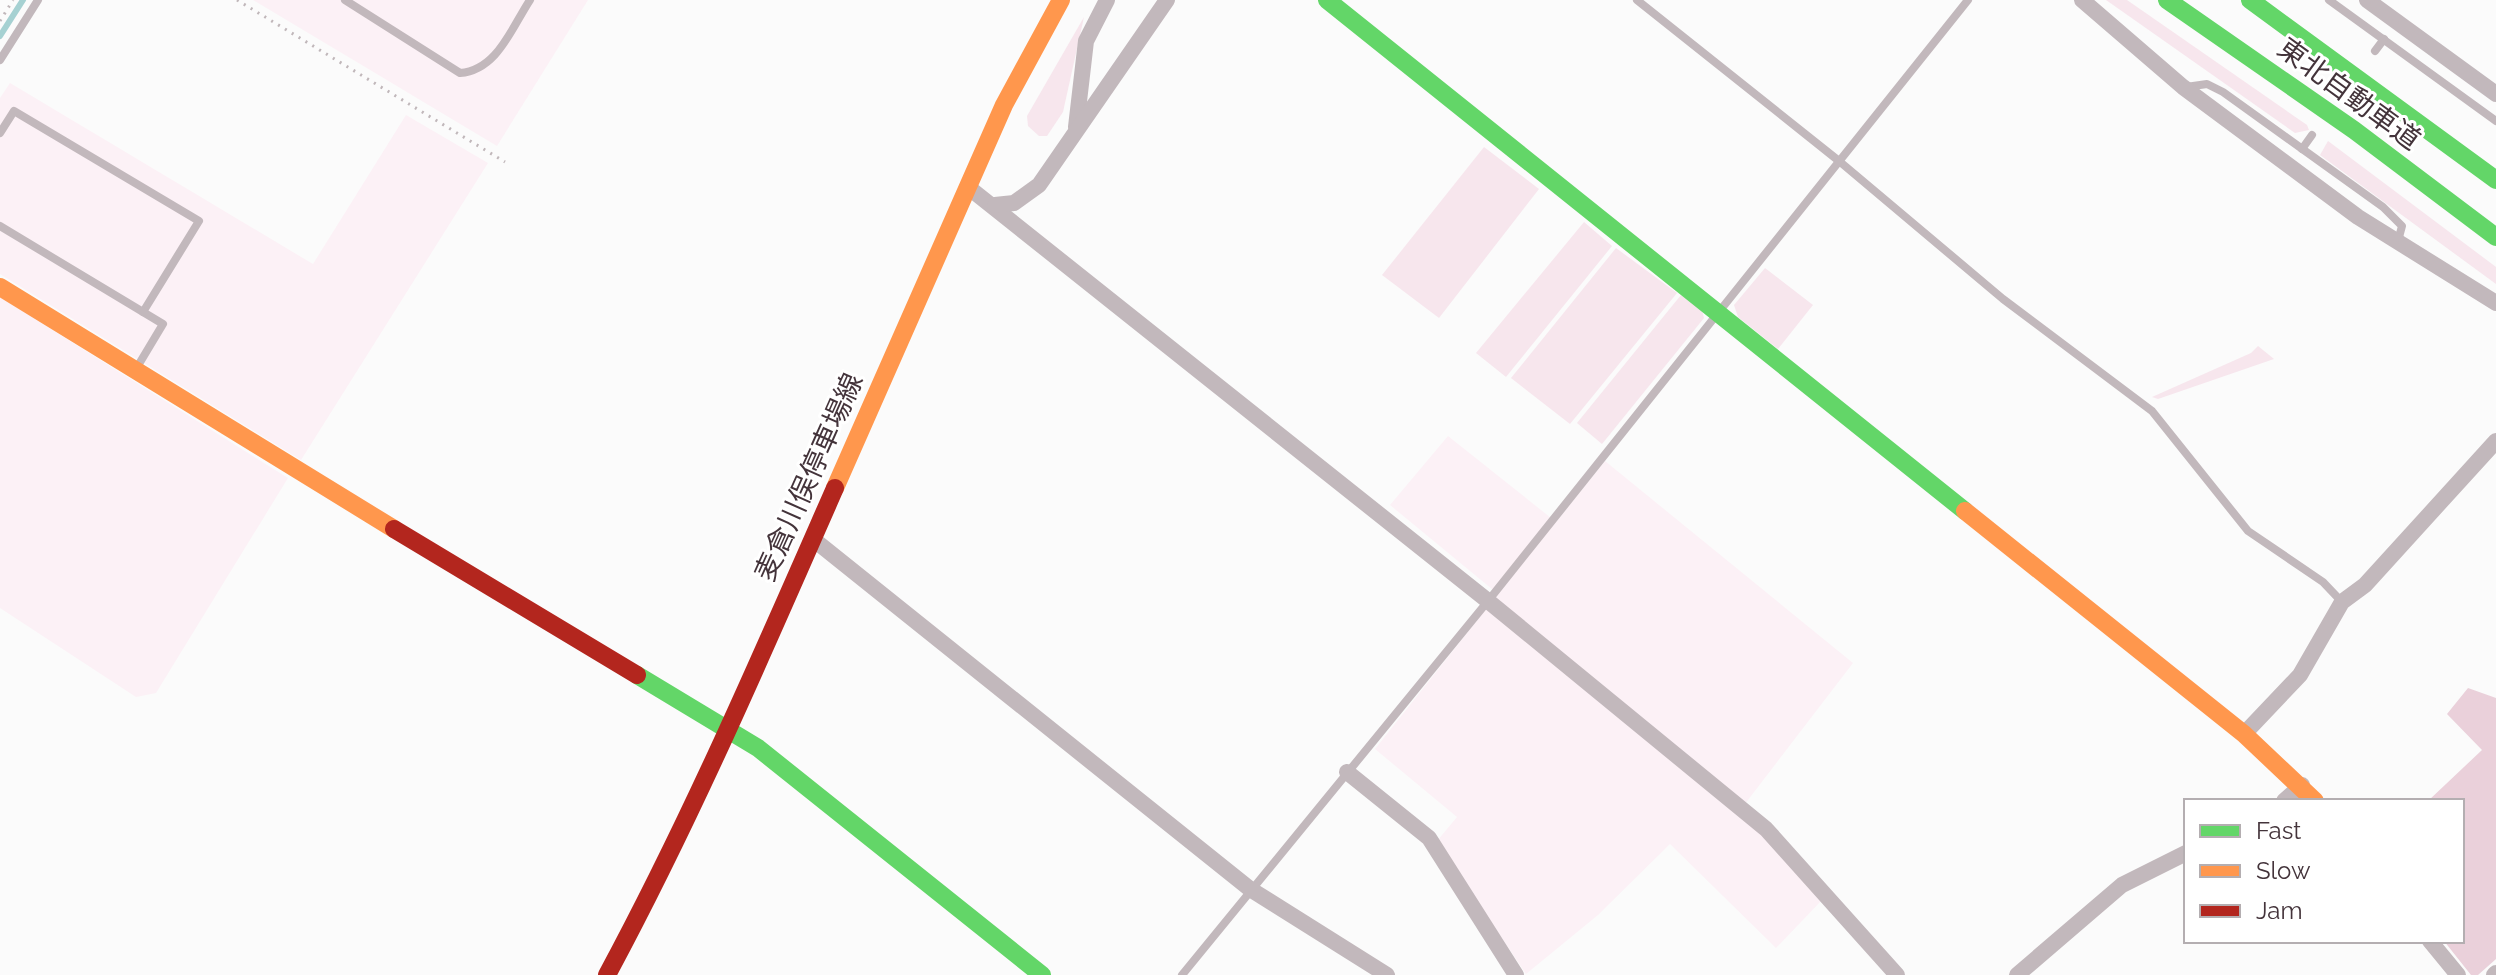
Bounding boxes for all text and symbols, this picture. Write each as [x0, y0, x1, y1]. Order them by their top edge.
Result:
street label: 東北自動車道 [2271, 31, 2427, 157]
street label: 麦倉川俣停車場線 [748, 368, 870, 586]
legend [2184, 799, 2464, 943]
text: Fast [2256, 816, 2301, 845]
text: Slow [2256, 856, 2311, 885]
text: Jam [2256, 896, 2302, 925]

